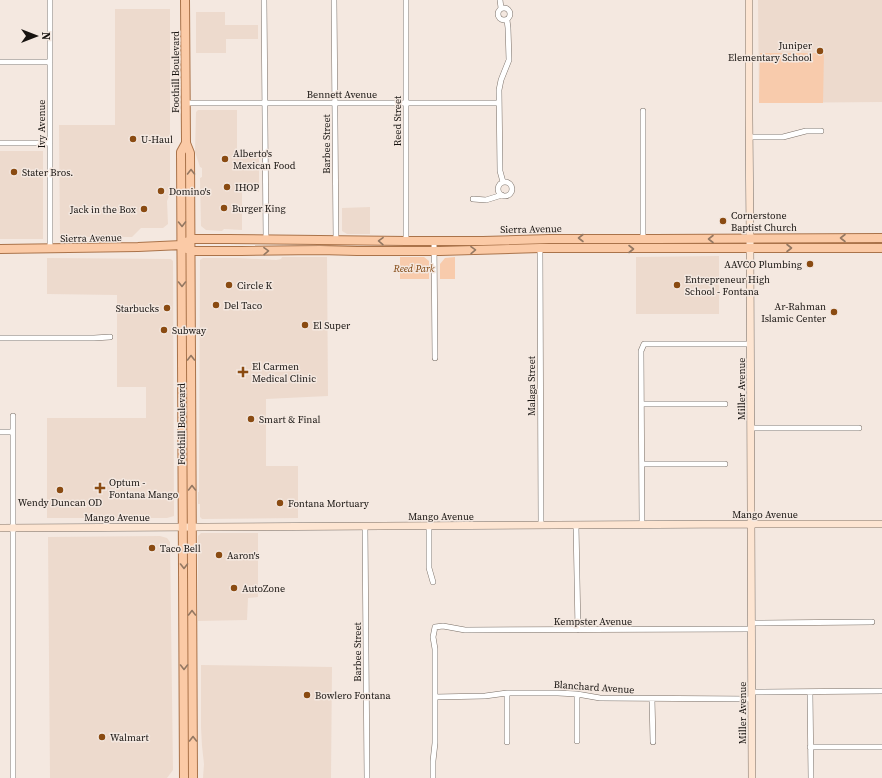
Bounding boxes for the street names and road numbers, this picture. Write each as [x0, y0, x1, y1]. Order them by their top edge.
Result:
street label: Foothill Boulevard [169, 31, 182, 113]
street label: Bennett Avenue [307, 88, 377, 101]
street label: Reed Street [391, 95, 404, 146]
street label: Ivy Avenue [35, 100, 48, 148]
street label: Barbee Street [320, 113, 333, 174]
street label: Sierra Avenue [500, 222, 562, 236]
street label: Sierra Avenue [60, 231, 122, 245]
street label: Malaga Street [525, 355, 538, 416]
street label: Miller Avenue [735, 358, 748, 420]
street label: Foothill Boulevard [175, 383, 188, 465]
street label: Mango Avenue [732, 508, 798, 521]
street label: Mango Avenue [408, 510, 474, 523]
street label: Mango Avenue [84, 511, 150, 524]
street label: Kempster Avenue [554, 615, 632, 628]
street label: Barbee Street [351, 621, 364, 682]
street label: Blanchard Avenue [553, 678, 635, 696]
street label: Miller Avenue [736, 682, 749, 744]

